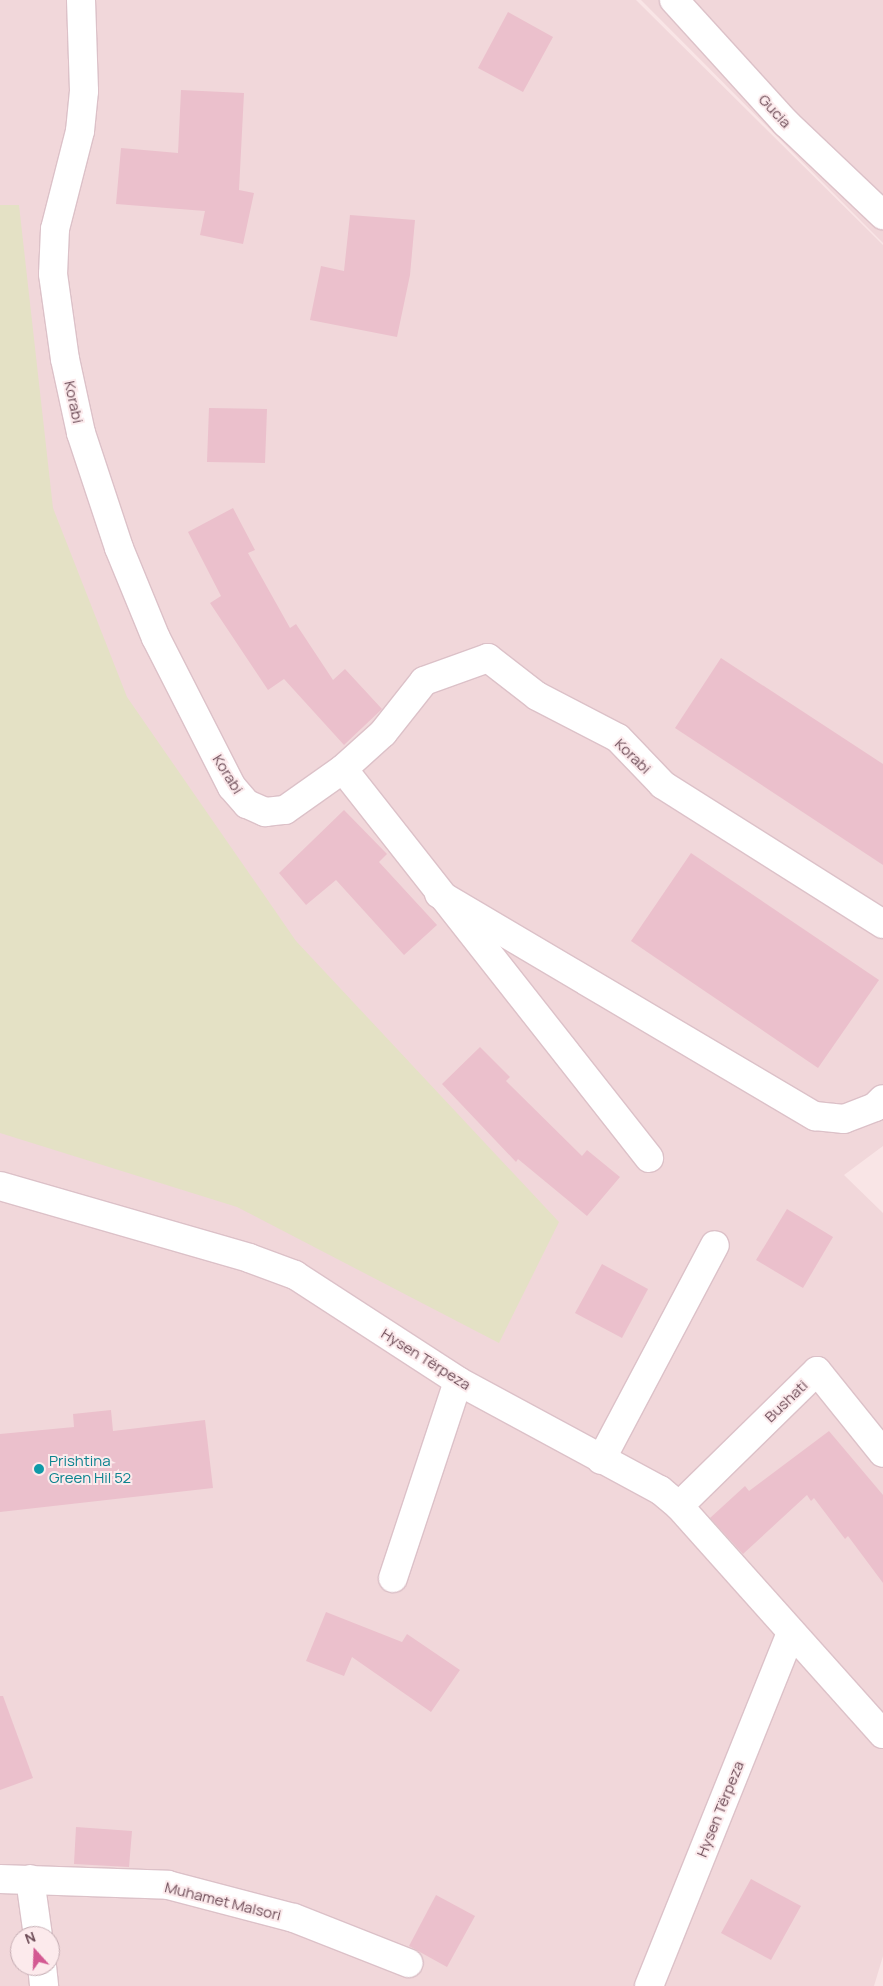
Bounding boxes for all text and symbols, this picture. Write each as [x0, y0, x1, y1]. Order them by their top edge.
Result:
street label: Gucia [755, 90, 795, 132]
street label: Korabi [61, 379, 87, 425]
street label: Korabi [611, 735, 655, 777]
street label: Korabi [209, 751, 247, 797]
street label: Hysen Tërpeza [378, 1324, 474, 1394]
street label: Bushati [761, 1376, 811, 1426]
place label: Prishtina Green Hil 52 [49, 1451, 131, 1486]
marker: Prishtina Green Hil 52 [33, 1463, 45, 1475]
street label: Hysen Tërpeza [693, 1758, 747, 1860]
street label: Muhamet Malsori [163, 1878, 283, 1924]
north arrow [10, 1926, 60, 1976]
text: N [22, 1927, 38, 1948]

